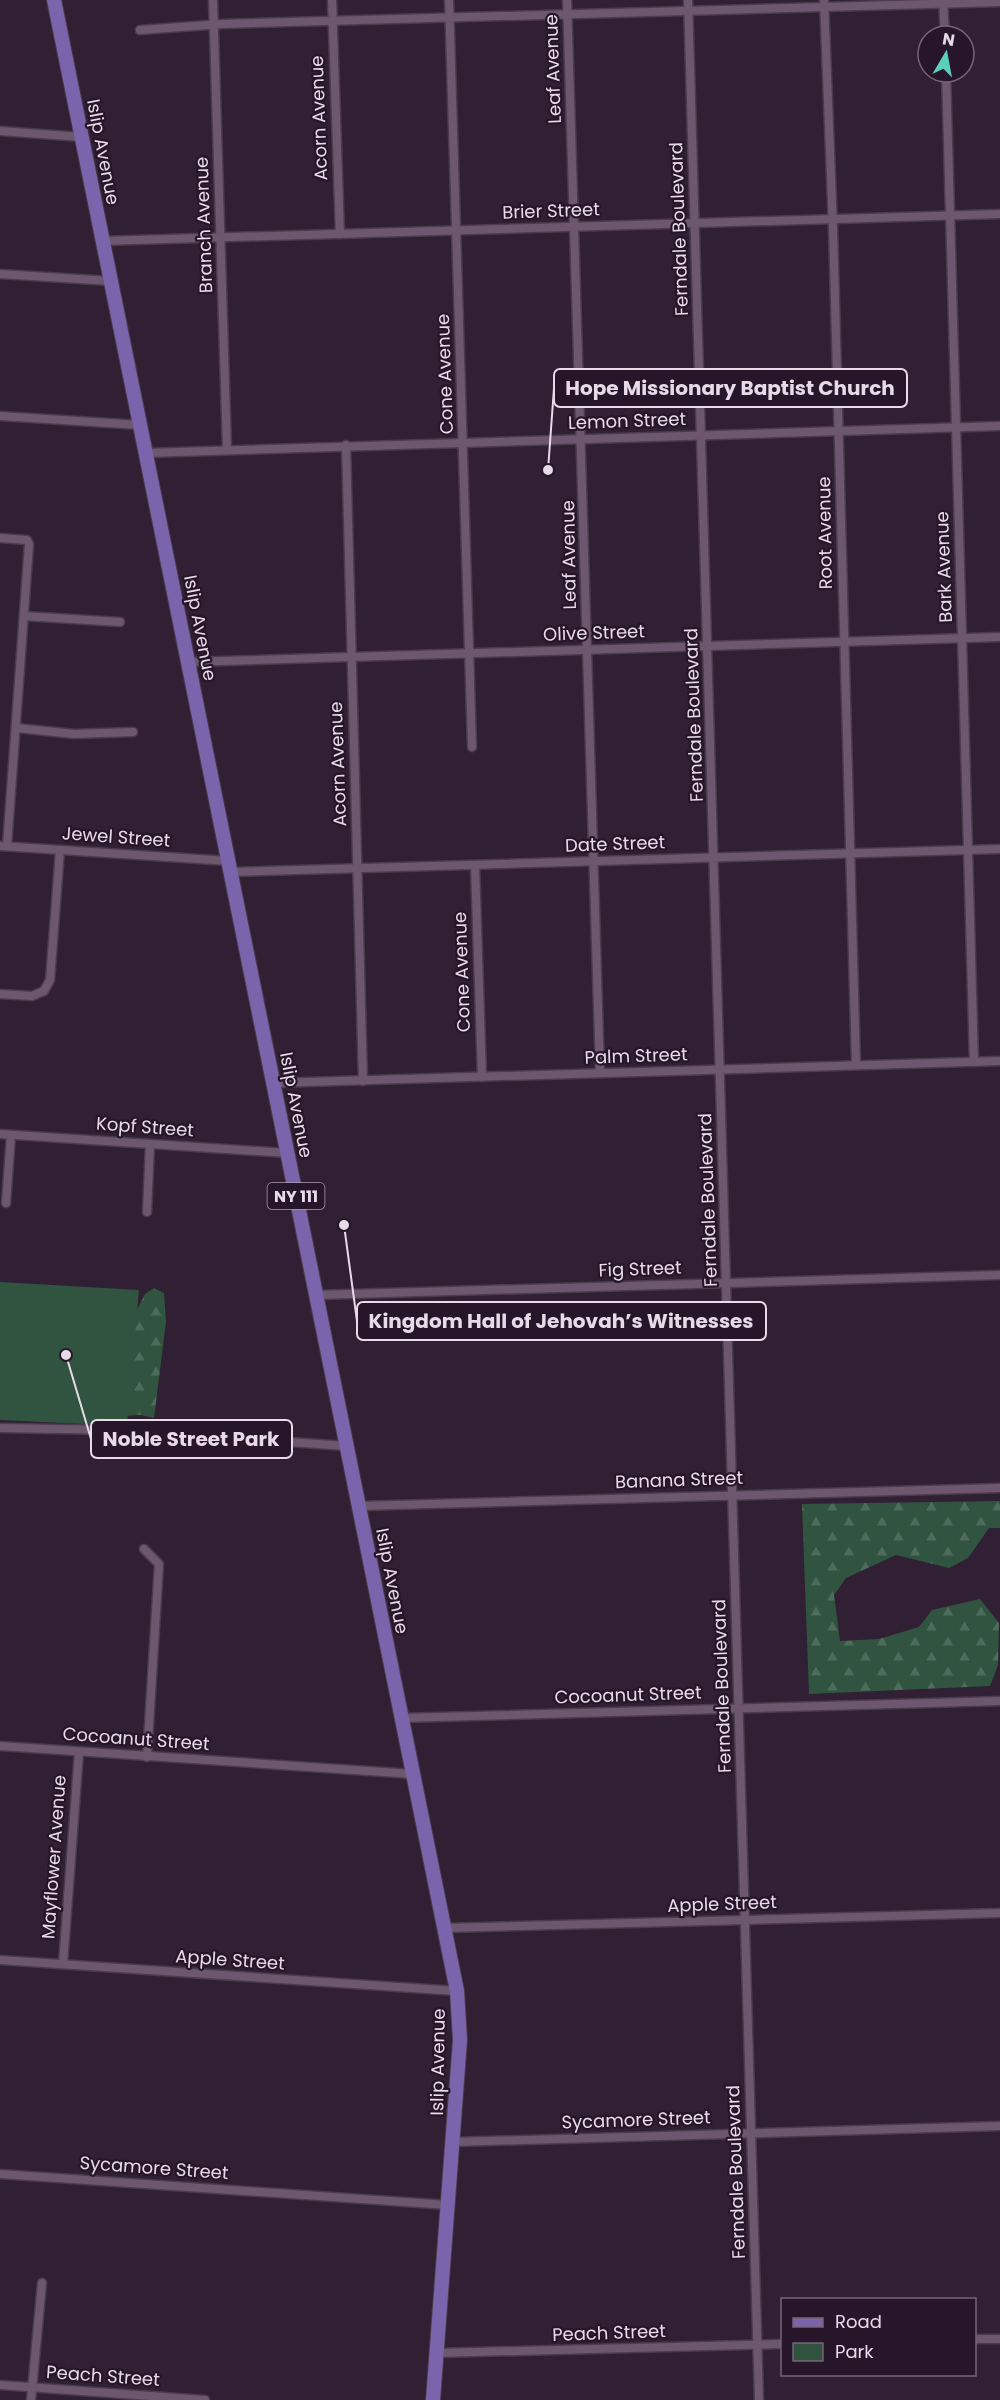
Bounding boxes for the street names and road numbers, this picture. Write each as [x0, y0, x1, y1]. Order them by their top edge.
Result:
street label: Leaf Avenue [538, 14, 567, 124]
street label: Acorn Avenue [304, 55, 333, 181]
street label: Islip Avenue [81, 97, 126, 207]
street label: Ferndale Boulevard [663, 142, 694, 316]
street label: Branch Avenue [189, 156, 218, 294]
street label: Brier Street [502, 196, 600, 225]
street label: Cone Avenue [430, 313, 459, 435]
street label: Lemon Street [568, 406, 686, 435]
street label: Root Avenue [811, 476, 838, 590]
street label: Leaf Avenue [555, 500, 582, 610]
street label: Bark Avenue [929, 511, 958, 623]
street label: Islip Avenue [178, 573, 223, 683]
street label: Olive Street [543, 618, 645, 647]
street label: Ferndale Boulevard [678, 628, 709, 802]
street label: Acorn Avenue [323, 701, 352, 827]
street label: Jewel Street [61, 820, 171, 853]
street label: Date Street [565, 829, 665, 858]
street label: Cone Avenue [447, 911, 476, 1033]
street label: Palm Street [584, 1041, 688, 1070]
street label: Islip Avenue [274, 1050, 319, 1160]
street label: Kopf Street [95, 1111, 195, 1142]
street label: Ferndale Boulevard [692, 1113, 723, 1287]
road number: NY 111 [268, 1183, 324, 1209]
street label: Fig Street [598, 1255, 682, 1282]
street label: Banana Street [615, 1465, 743, 1494]
street label: Islip Avenue [370, 1526, 415, 1636]
street label: Ferndale Boulevard [706, 1599, 737, 1773]
street label: Cocoanut Street [554, 1679, 702, 1710]
street label: Cocoanut Street [62, 1721, 210, 1756]
street label: Mayflower Avenue [35, 1774, 72, 1940]
street label: Apple Street [667, 1889, 777, 1918]
street label: Apple Street [175, 1943, 286, 1976]
street label: Islip Avenue [424, 2008, 451, 2116]
street label: Ferndale Boulevard [720, 2085, 751, 2259]
street label: Sycamore Street [561, 2104, 711, 2135]
street label: Sycamore Street [79, 2150, 229, 2185]
street label: Peach Street [552, 2318, 666, 2347]
street label: Peach Street [45, 2359, 161, 2392]

